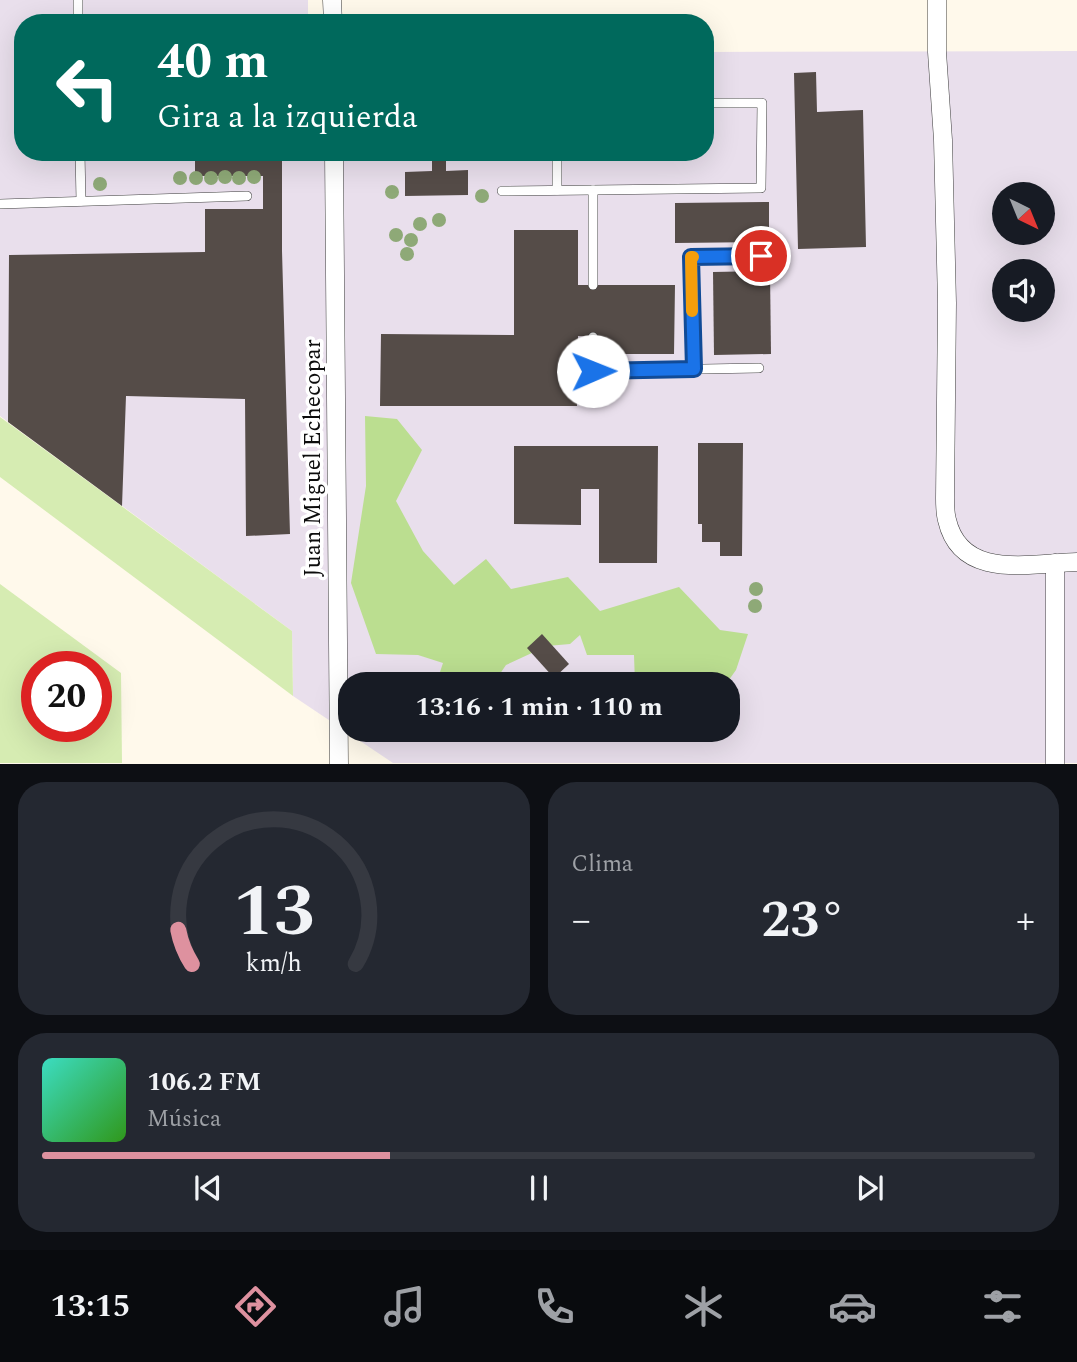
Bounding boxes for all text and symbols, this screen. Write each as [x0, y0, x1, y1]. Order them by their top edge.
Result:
text: 40 m [157, 25, 268, 100]
icon: left [42, 42, 133, 133]
text: Gira a la izquierda [157, 93, 418, 142]
north arrow [992, 182, 1055, 245]
map controls [992, 182, 1055, 322]
pin [731, 226, 791, 286]
icon: arrive [742, 237, 780, 275]
button: sound [992, 259, 1055, 322]
position arrow [556, 334, 630, 408]
street label: Juan Miguel Echecopar [296, 339, 331, 577]
speed limit sign: 20 [21, 651, 112, 742]
text: 13:16 · 1 min · 110 m [415, 687, 663, 727]
text: Clima [572, 847, 633, 882]
text: 13 [233, 858, 315, 969]
text: 23° [761, 881, 845, 960]
text: − [572, 892, 591, 950]
text: + [1016, 892, 1035, 950]
text: km/h [246, 945, 302, 983]
text: 106.2 FM [147, 1062, 261, 1102]
text: Música [147, 1102, 221, 1137]
icon: previous [189, 1169, 227, 1207]
icon: pause [520, 1169, 558, 1207]
icon: next [851, 1169, 889, 1207]
text: 13:15 [50, 1282, 131, 1331]
icon: directions [231, 1282, 280, 1331]
icon: music [380, 1282, 429, 1331]
icon: phone [530, 1282, 579, 1331]
icon: climate [679, 1282, 728, 1331]
icon: car [828, 1282, 877, 1331]
icon: filters [978, 1282, 1027, 1331]

